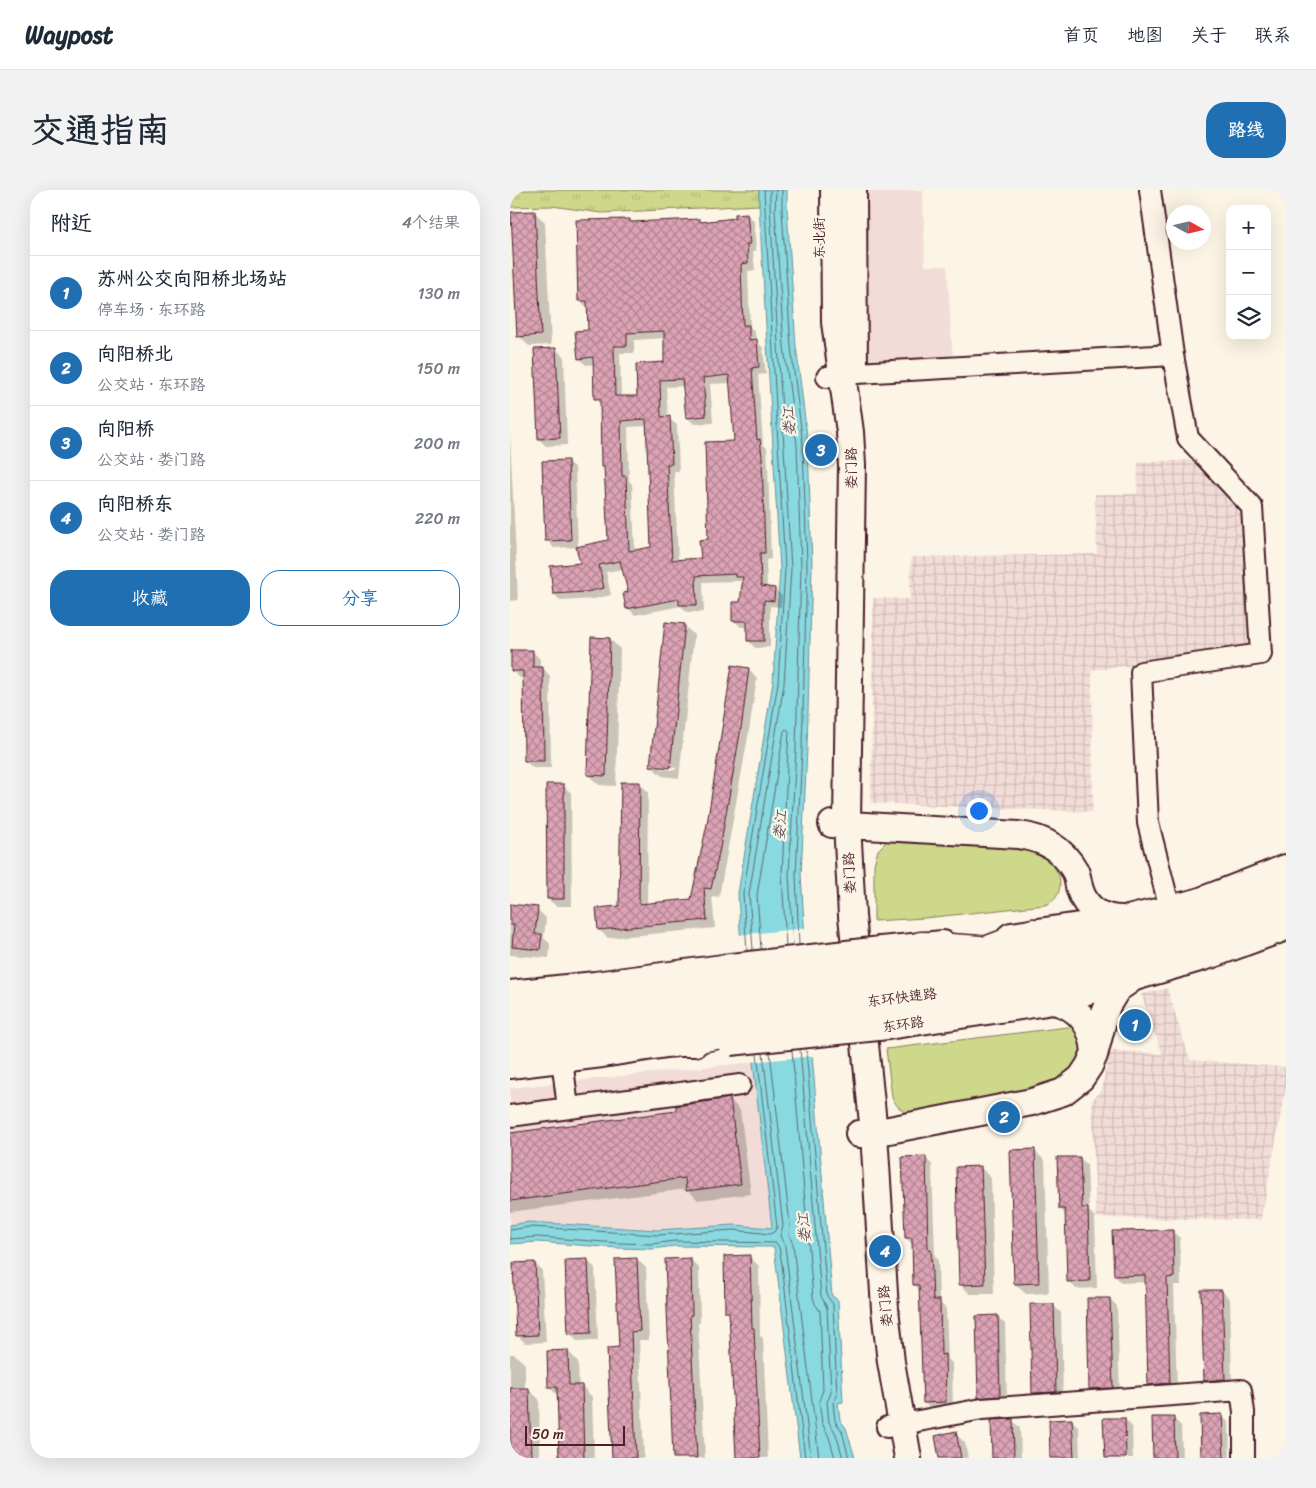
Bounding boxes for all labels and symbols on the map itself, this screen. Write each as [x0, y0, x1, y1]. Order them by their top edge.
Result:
north arrow [1166, 205, 1211, 250]
street label: 东北街 [807, 217, 832, 259]
water label: 娄江 [775, 404, 803, 437]
pin: 3 [805, 431, 837, 469]
street label: 娄门路 [839, 447, 864, 489]
your location [966, 798, 992, 824]
water label: 娄江 [766, 808, 795, 841]
street label: 娄门路 [836, 851, 863, 895]
street label: 东环快速路 [866, 981, 938, 1014]
pin: 1 [1119, 1006, 1151, 1044]
street label: 东环路 [881, 1009, 926, 1040]
pin: 2 [988, 1098, 1020, 1136]
water label: 娄江 [790, 1211, 818, 1244]
pin: 4 [869, 1232, 901, 1270]
street label: 娄门路 [871, 1284, 900, 1328]
scale bar [525, 1423, 625, 1446]

